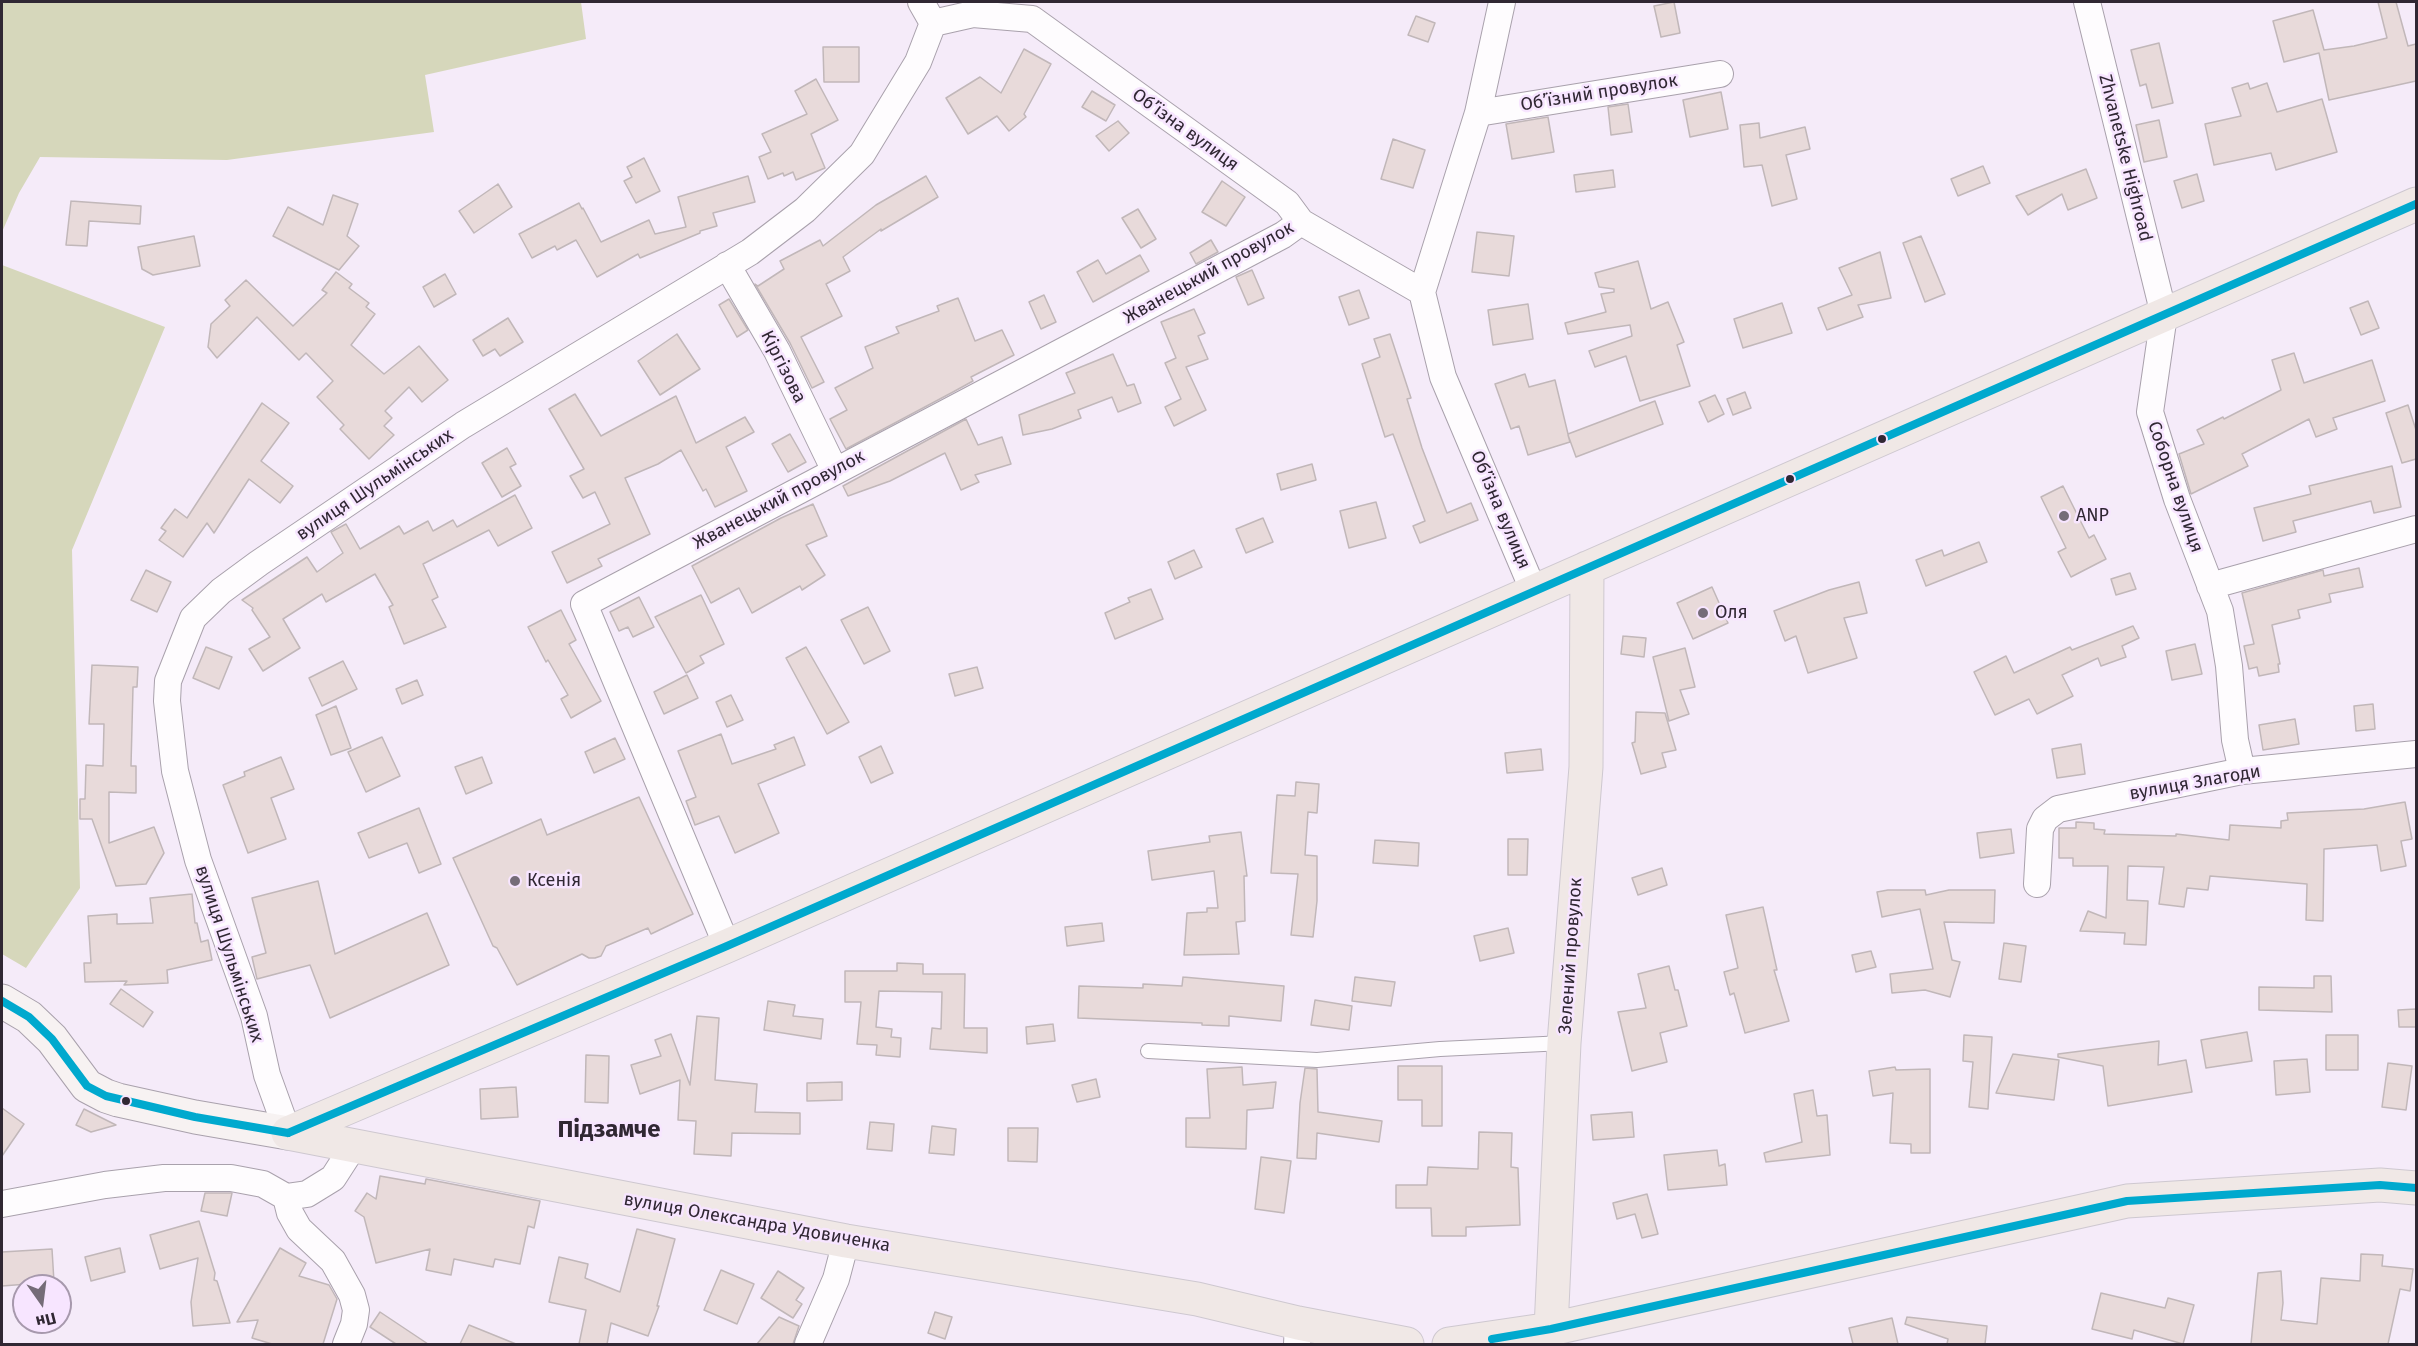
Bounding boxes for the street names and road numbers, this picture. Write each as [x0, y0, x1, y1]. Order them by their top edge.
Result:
street label: Обʼїзний провулок [1519, 70, 1679, 116]
street label: Zhvanetske Highroad [2094, 72, 2156, 244]
street label: Обʼїзна вулиця [1127, 84, 1243, 176]
street label: Жванецький провулок [1120, 217, 1298, 329]
street label: Кіргізова [756, 327, 810, 407]
street label: Соборна вулиця [2142, 419, 2208, 555]
street label: вулиця Шульмінських [292, 424, 458, 546]
street label: Жванецький провулок [690, 446, 868, 554]
street label: Обʼїзна вулиця [1465, 448, 1535, 572]
street label: вулиця Злагоди [2128, 761, 2262, 805]
street label: вулиця Шульмінських [190, 863, 268, 1045]
street label: Зелений провулок [1555, 877, 1587, 1035]
street label: вулиця Олександра Удовиченка [622, 1189, 892, 1257]

